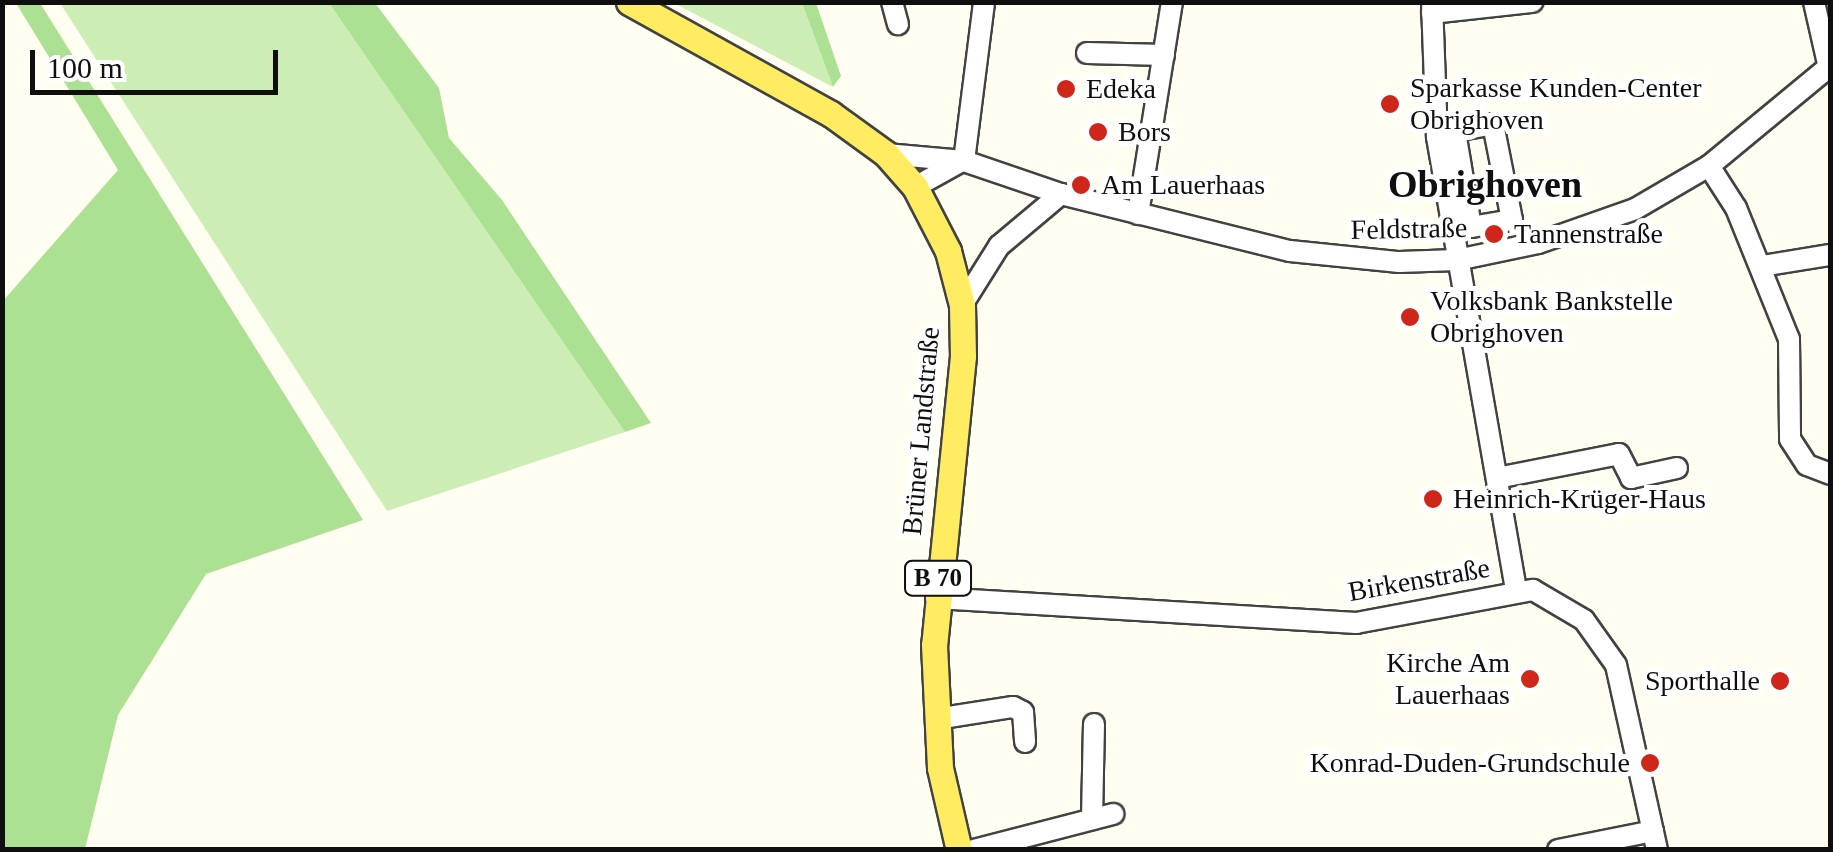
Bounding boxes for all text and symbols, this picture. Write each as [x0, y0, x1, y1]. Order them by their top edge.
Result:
scale bar [35, 30, 282, 92]
text: 100 m [47, 51, 123, 84]
place label: Sparkasse Kunden-Center Obrighoven [1410, 71, 1702, 137]
place label: Edeka [1086, 72, 1156, 106]
marker: Edeka [1055, 78, 1077, 100]
marker: Sparkasse Kunden-Center Obrighoven [1379, 93, 1401, 115]
place label: Bors [1118, 115, 1171, 149]
marker: Bors [1087, 121, 1109, 143]
district label: Obrighoven [1388, 162, 1582, 208]
place label: Am Lauerhaas [1101, 168, 1265, 202]
marker: Am Lauerhaas [1070, 174, 1092, 196]
street label: Feldstraße [1350, 211, 1468, 247]
place label: Tannenstraße [1514, 217, 1663, 251]
marker: Tannenstraße [1483, 223, 1505, 245]
place label: Volksbank Bankstelle Obrighoven [1430, 284, 1673, 350]
marker: Volksbank Bankstelle Obrighoven [1399, 306, 1421, 328]
street label: Brüner Landstraße [895, 325, 947, 537]
place label: Heinrich-Krüger-Haus [1453, 482, 1706, 516]
marker: Heinrich-Krüger-Haus [1422, 488, 1444, 510]
street label: Birkenstraße [1346, 551, 1492, 609]
road number: B 70 [903, 558, 973, 598]
place label: Kirche Am Lauerhaas [1385, 646, 1510, 712]
place label: Sporthalle [1645, 664, 1760, 698]
marker: Kirche Am Lauerhaas [1519, 668, 1541, 690]
marker: Sporthalle [1769, 670, 1791, 692]
place label: Konrad-Duden-Grundschule [1310, 746, 1630, 780]
marker: Konrad-Duden-Grundschule [1639, 752, 1661, 774]

